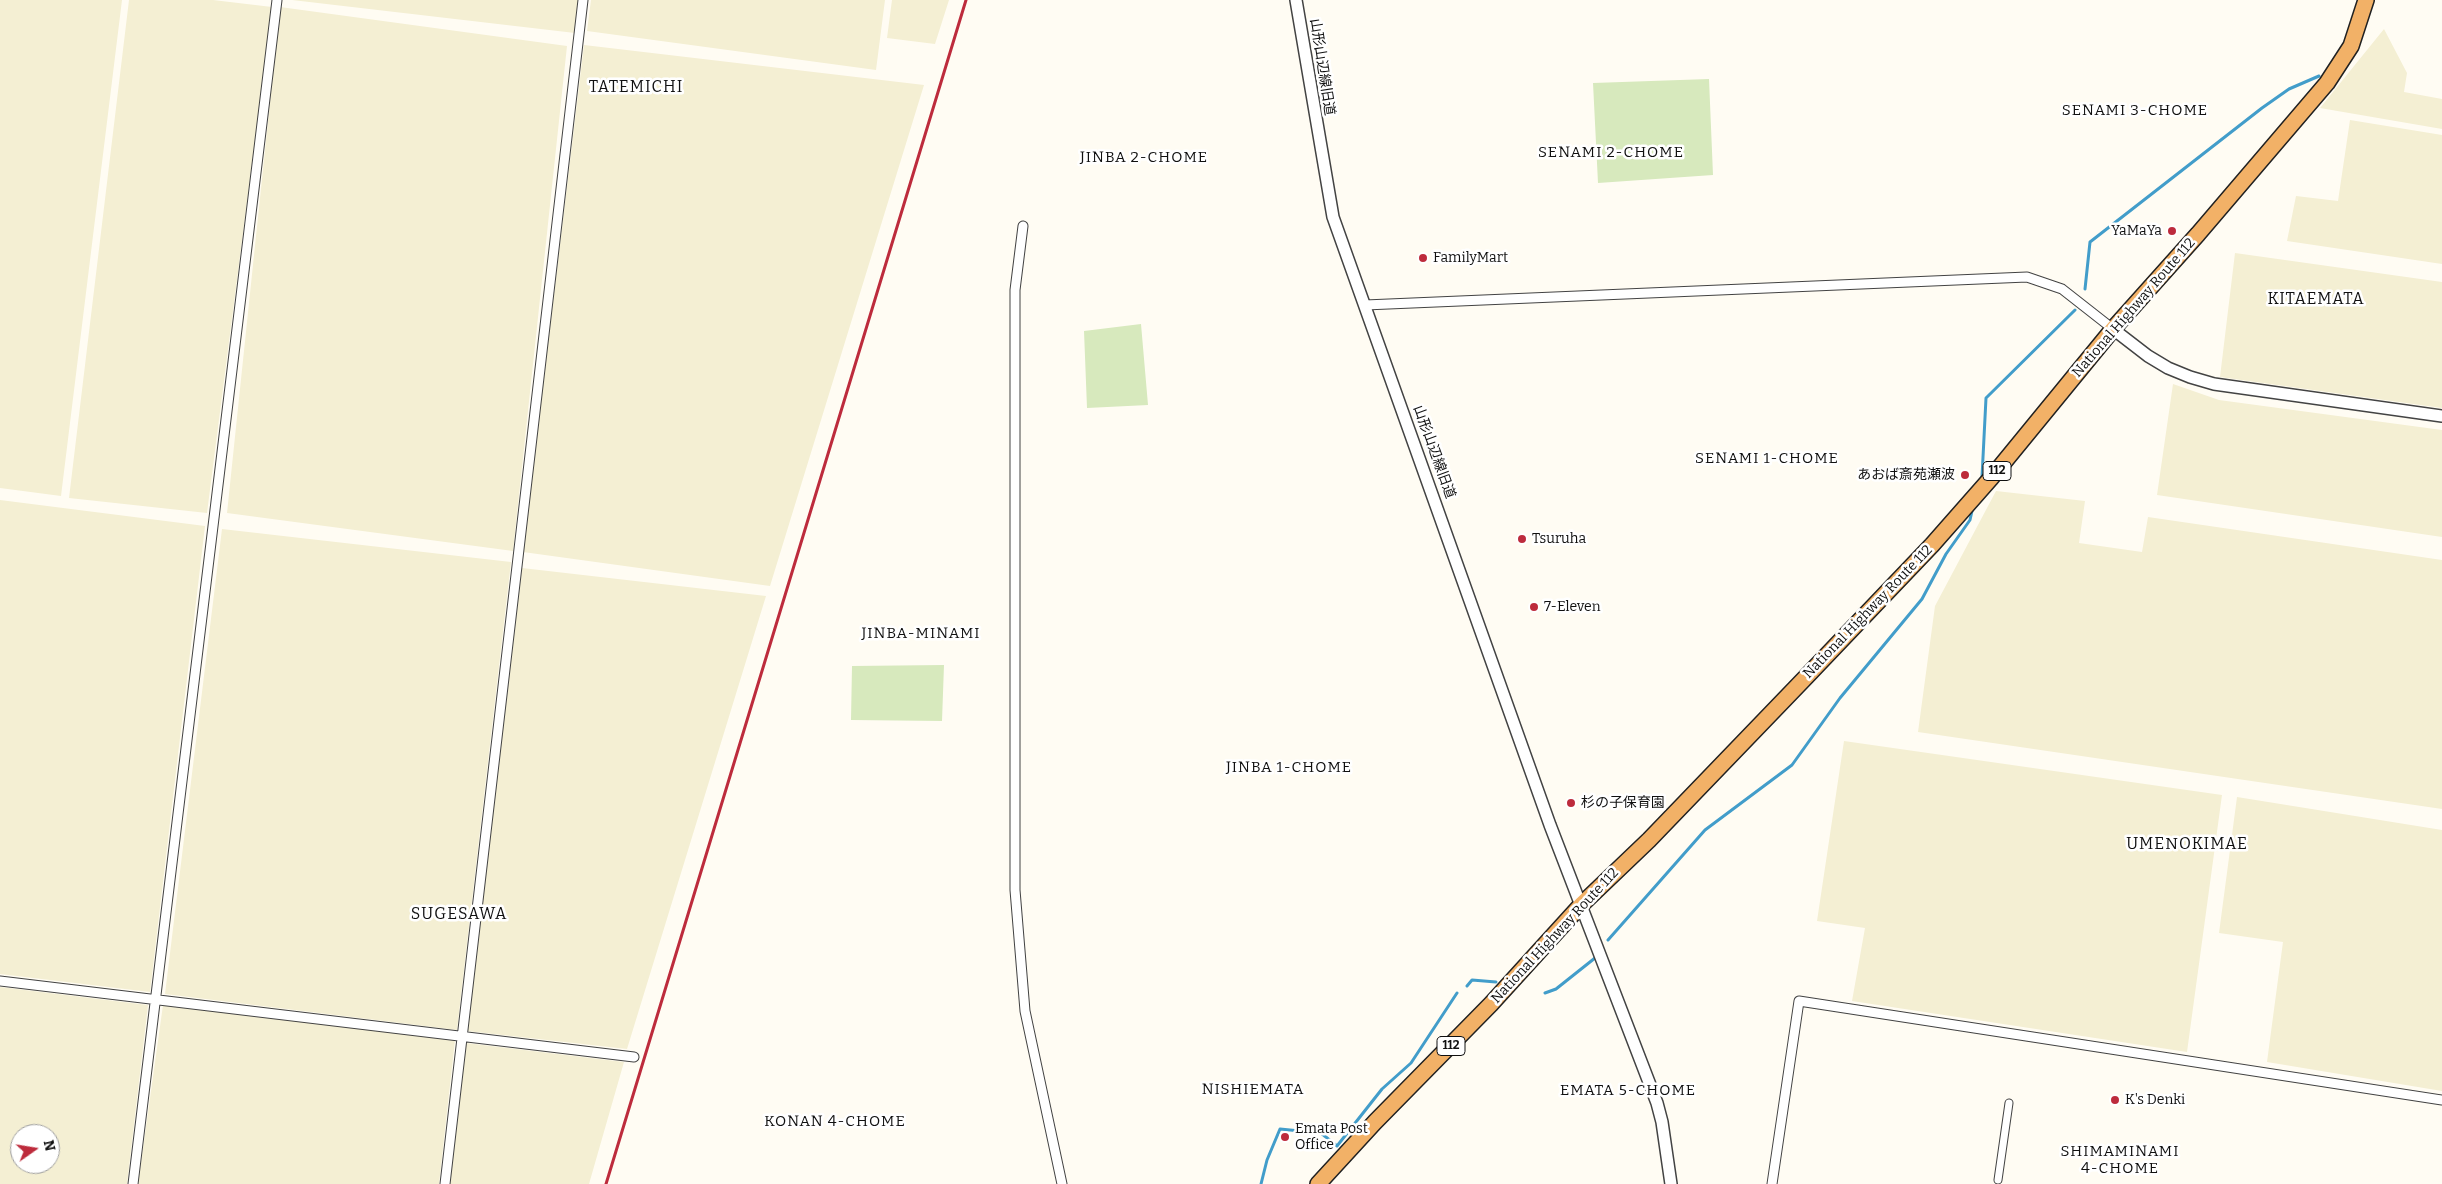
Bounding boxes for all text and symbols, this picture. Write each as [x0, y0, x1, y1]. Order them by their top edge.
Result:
street label: 山形山辺線旧道 [1306, 17, 1338, 117]
district label: TATEMICHI [588, 78, 684, 98]
district label: SENAMI 3-CHOME [2060, 102, 2210, 120]
district label: SENAMI 2-CHOME [1536, 144, 1686, 162]
district label: JINBA 2-CHOME [1078, 149, 1210, 167]
place label: YaMaYa [2111, 223, 2162, 239]
marker: YaMaYa [2166, 225, 2178, 237]
street label: National Highway Route 112 [2069, 235, 2199, 381]
place label: FamilyMart [1433, 250, 1508, 266]
marker: FamilyMart [1417, 252, 1429, 264]
district label: KITAEMATA [2266, 290, 2366, 310]
street label: 山形山辺線旧道 [1409, 403, 1459, 501]
district label: SENAMI 1-CHOME [1693, 450, 1841, 468]
road number: 112 [1983, 462, 2011, 481]
place label: あおば斎苑瀬波 [1857, 467, 1955, 483]
marker: あおば斎苑瀬波 [1959, 469, 1971, 481]
place label: Tsuruha [1532, 531, 1586, 547]
marker: Tsuruha [1516, 533, 1528, 545]
street label: National Highway Route 112 [1800, 542, 1936, 682]
place label: 7-Eleven [1544, 599, 1601, 615]
marker: 7-Eleven [1528, 601, 1540, 613]
district label: JINBA-MINAMI [860, 625, 982, 643]
district label: JINBA 1-CHOME [1224, 759, 1354, 777]
place label: 杉の子保育園 [1581, 795, 1665, 811]
marker: 杉の子保育園 [1565, 797, 1577, 809]
district label: UMENOKIMAE [2125, 835, 2249, 855]
street label: National Highway Route 112 [1488, 865, 1622, 1007]
district label: SUGESAWA [410, 905, 508, 925]
road number: 112 [1437, 1036, 1465, 1056]
district label: NISHIEMATA [1200, 1081, 1306, 1099]
district label: EMATA 5-CHOME [1558, 1082, 1698, 1100]
place label: K's Denki [2125, 1092, 2185, 1108]
marker: K's Denki [2109, 1094, 2121, 1106]
district label: KONAN 4-CHOME [763, 1113, 907, 1131]
place label: Emata Post Office [1295, 1121, 1368, 1154]
north arrow [10, 1124, 60, 1174]
marker: Emata Post Office [1279, 1131, 1291, 1143]
text: N [40, 1139, 59, 1153]
district label: SHIMAMINAMI 4-CHOME [2059, 1143, 2181, 1178]

